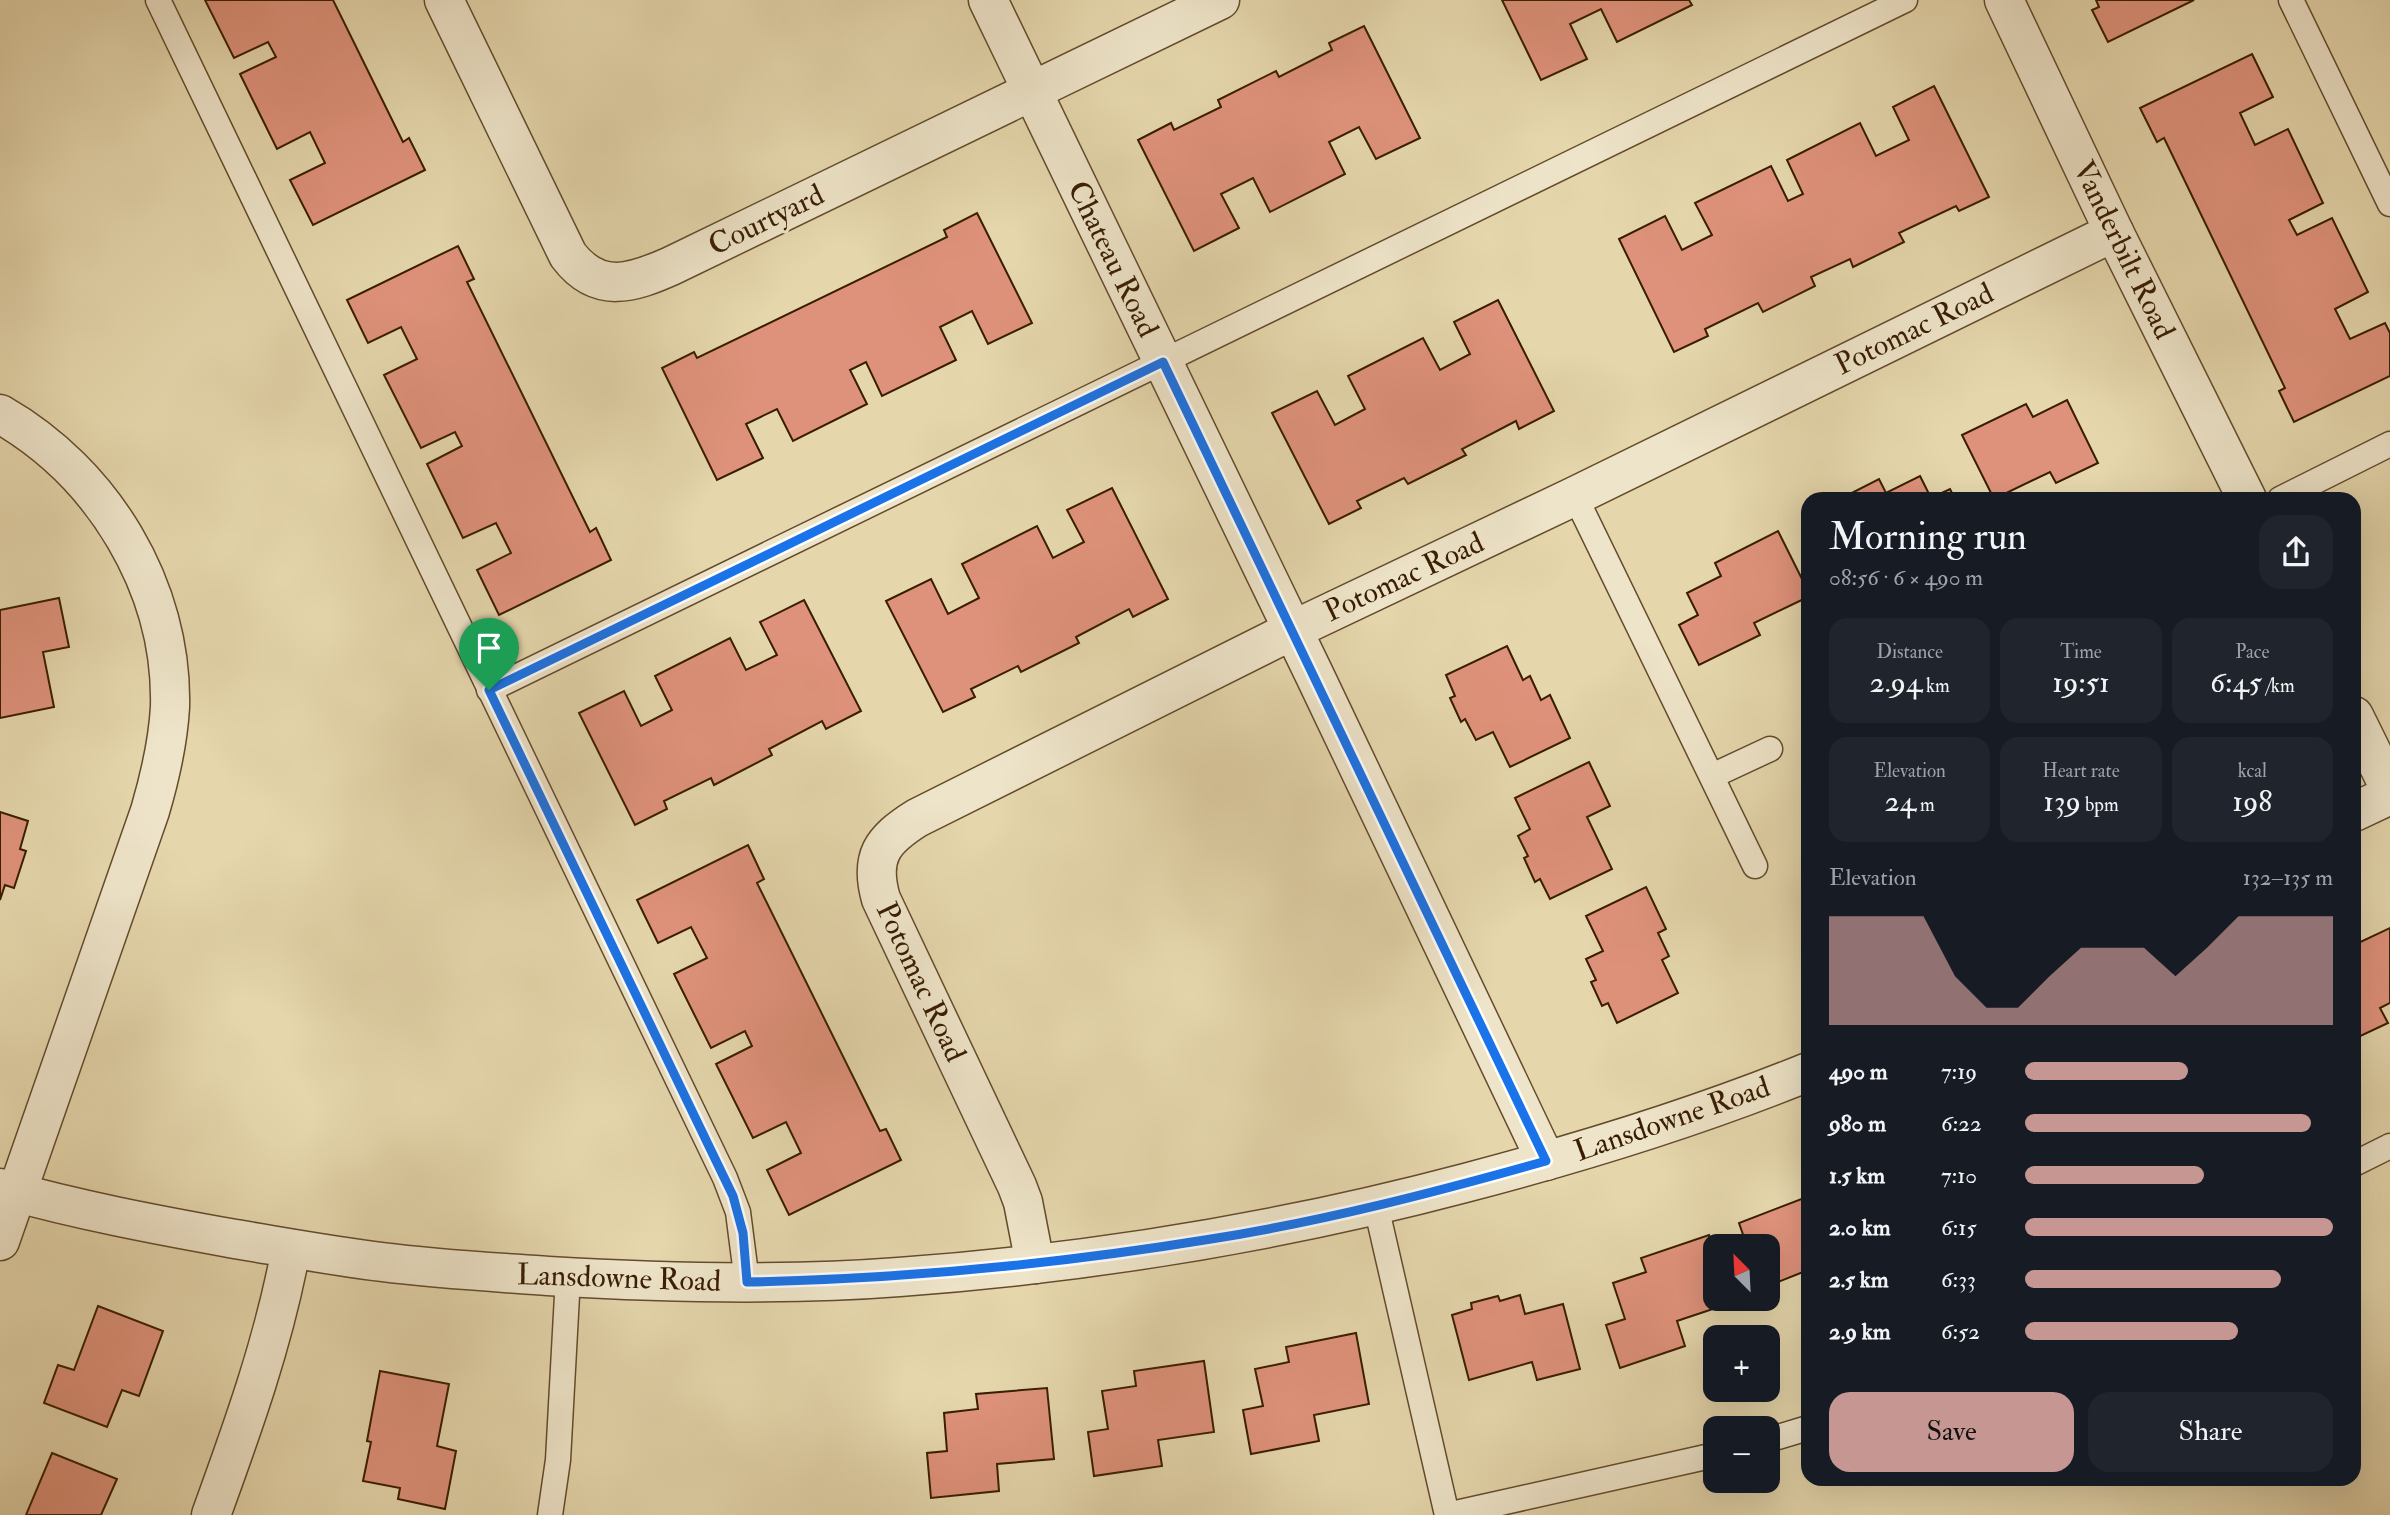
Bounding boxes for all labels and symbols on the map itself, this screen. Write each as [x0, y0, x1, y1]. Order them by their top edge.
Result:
street label: Vanderbilt Road [2065, 155, 2183, 345]
street label: Chateau Road [1059, 175, 1167, 343]
street label: Courtyard [702, 176, 830, 264]
street label: Potomac Road [1829, 275, 2000, 383]
street label: Potomac Road [1318, 524, 1490, 630]
pin [459, 618, 519, 690]
street label: Potomac Road [868, 896, 974, 1068]
street label: Lansdowne Road [1569, 1068, 1775, 1170]
north arrow [1703, 1234, 1780, 1311]
street label: Lansdowne Road [516, 1256, 722, 1300]

